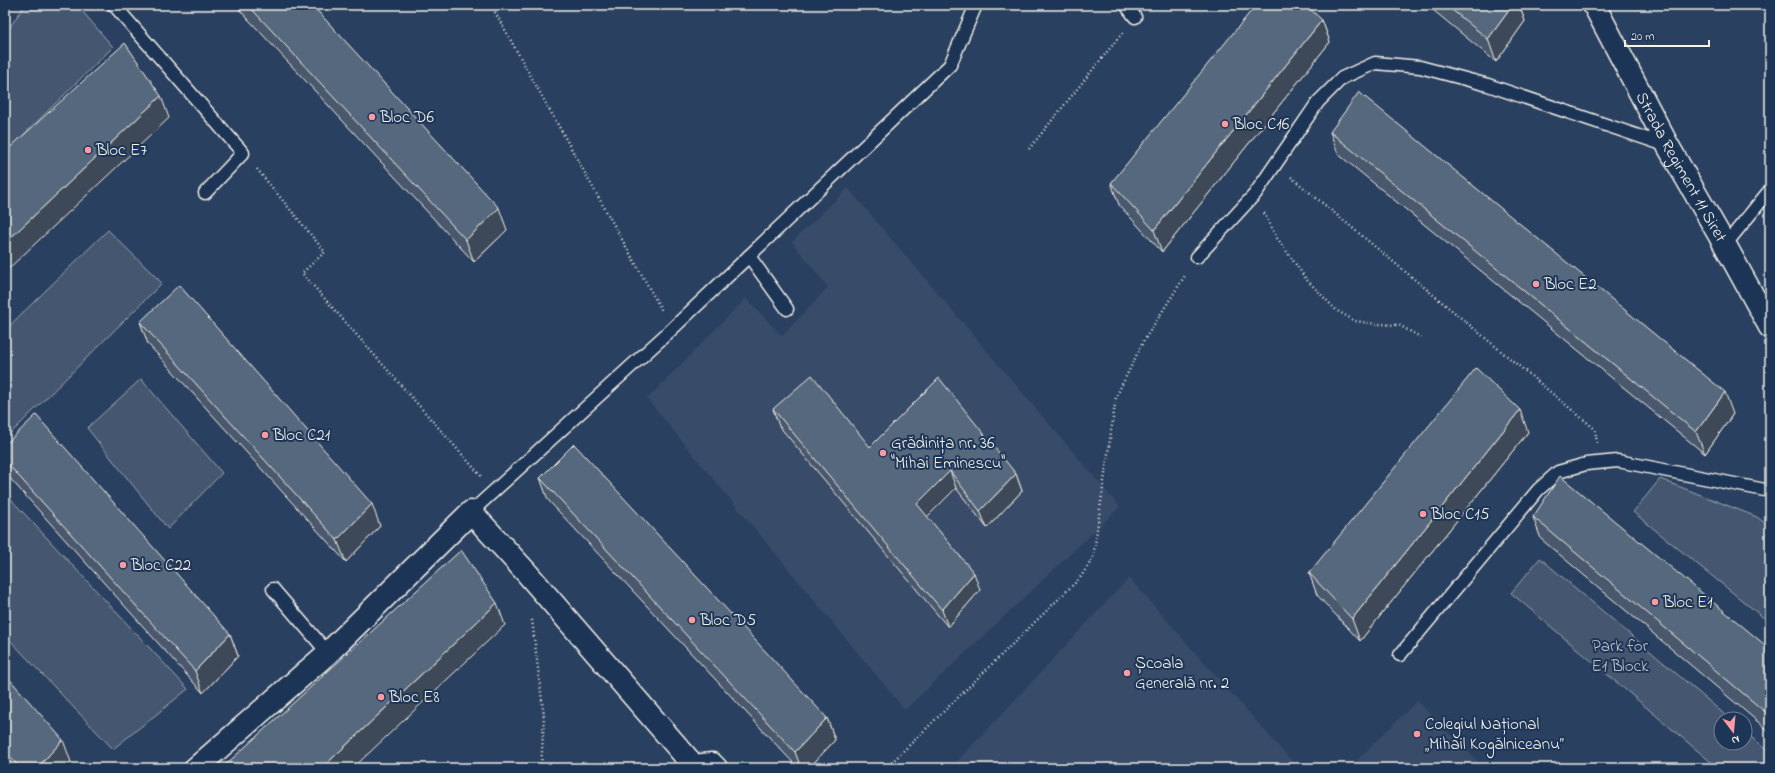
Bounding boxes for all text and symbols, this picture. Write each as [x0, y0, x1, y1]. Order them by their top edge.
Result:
scale bar [1625, 22, 1709, 48]
text: 20 m [1631, 28, 1654, 46]
street label: Strada Regiment 11 Siret [1629, 87, 1733, 247]
place label: Bloc D6 [379, 105, 434, 130]
marker: Bloc D6 [367, 112, 377, 122]
place label: Bloc C16 [1232, 112, 1290, 137]
marker: Bloc C16 [1220, 119, 1230, 129]
place label: Bloc E7 [95, 138, 147, 163]
marker: Bloc E7 [83, 145, 93, 155]
place label: Bloc E2 [1543, 272, 1597, 297]
marker: Bloc E2 [1531, 279, 1541, 289]
place label: Bloc C21 [272, 423, 331, 448]
marker: Bloc C21 [260, 430, 270, 440]
place label: Grădinița nr. 36 "Mihai Eminescu" [891, 431, 1005, 476]
marker: Grădinița nr. 36 "Mihai Eminescu" [878, 448, 888, 458]
place label: Bloc C15 [1430, 502, 1490, 527]
marker: Bloc C15 [1418, 509, 1428, 519]
place label: Bloc C22 [130, 553, 191, 578]
marker: Bloc C22 [118, 560, 128, 570]
place label: Bloc E1 [1662, 590, 1713, 615]
marker: Bloc E1 [1650, 597, 1660, 607]
place label: Bloc D5 [699, 608, 756, 633]
marker: Bloc D5 [687, 615, 697, 625]
park label: Park for E1 Block [1591, 634, 1649, 679]
place label: Școala Generală nr. 2 [1135, 651, 1229, 696]
marker: Școala Generală nr. 2 [1122, 668, 1132, 678]
place label: Bloc E8 [388, 685, 440, 710]
marker: Bloc E8 [376, 692, 386, 702]
north arrow [1713, 711, 1753, 751]
place label: Colegiul Național „Mihail Kogălniceanu” [1425, 712, 1564, 759]
marker: Colegiul Național „Mihail Kogălniceanu” [1412, 729, 1422, 739]
text: N [1730, 731, 1741, 748]

